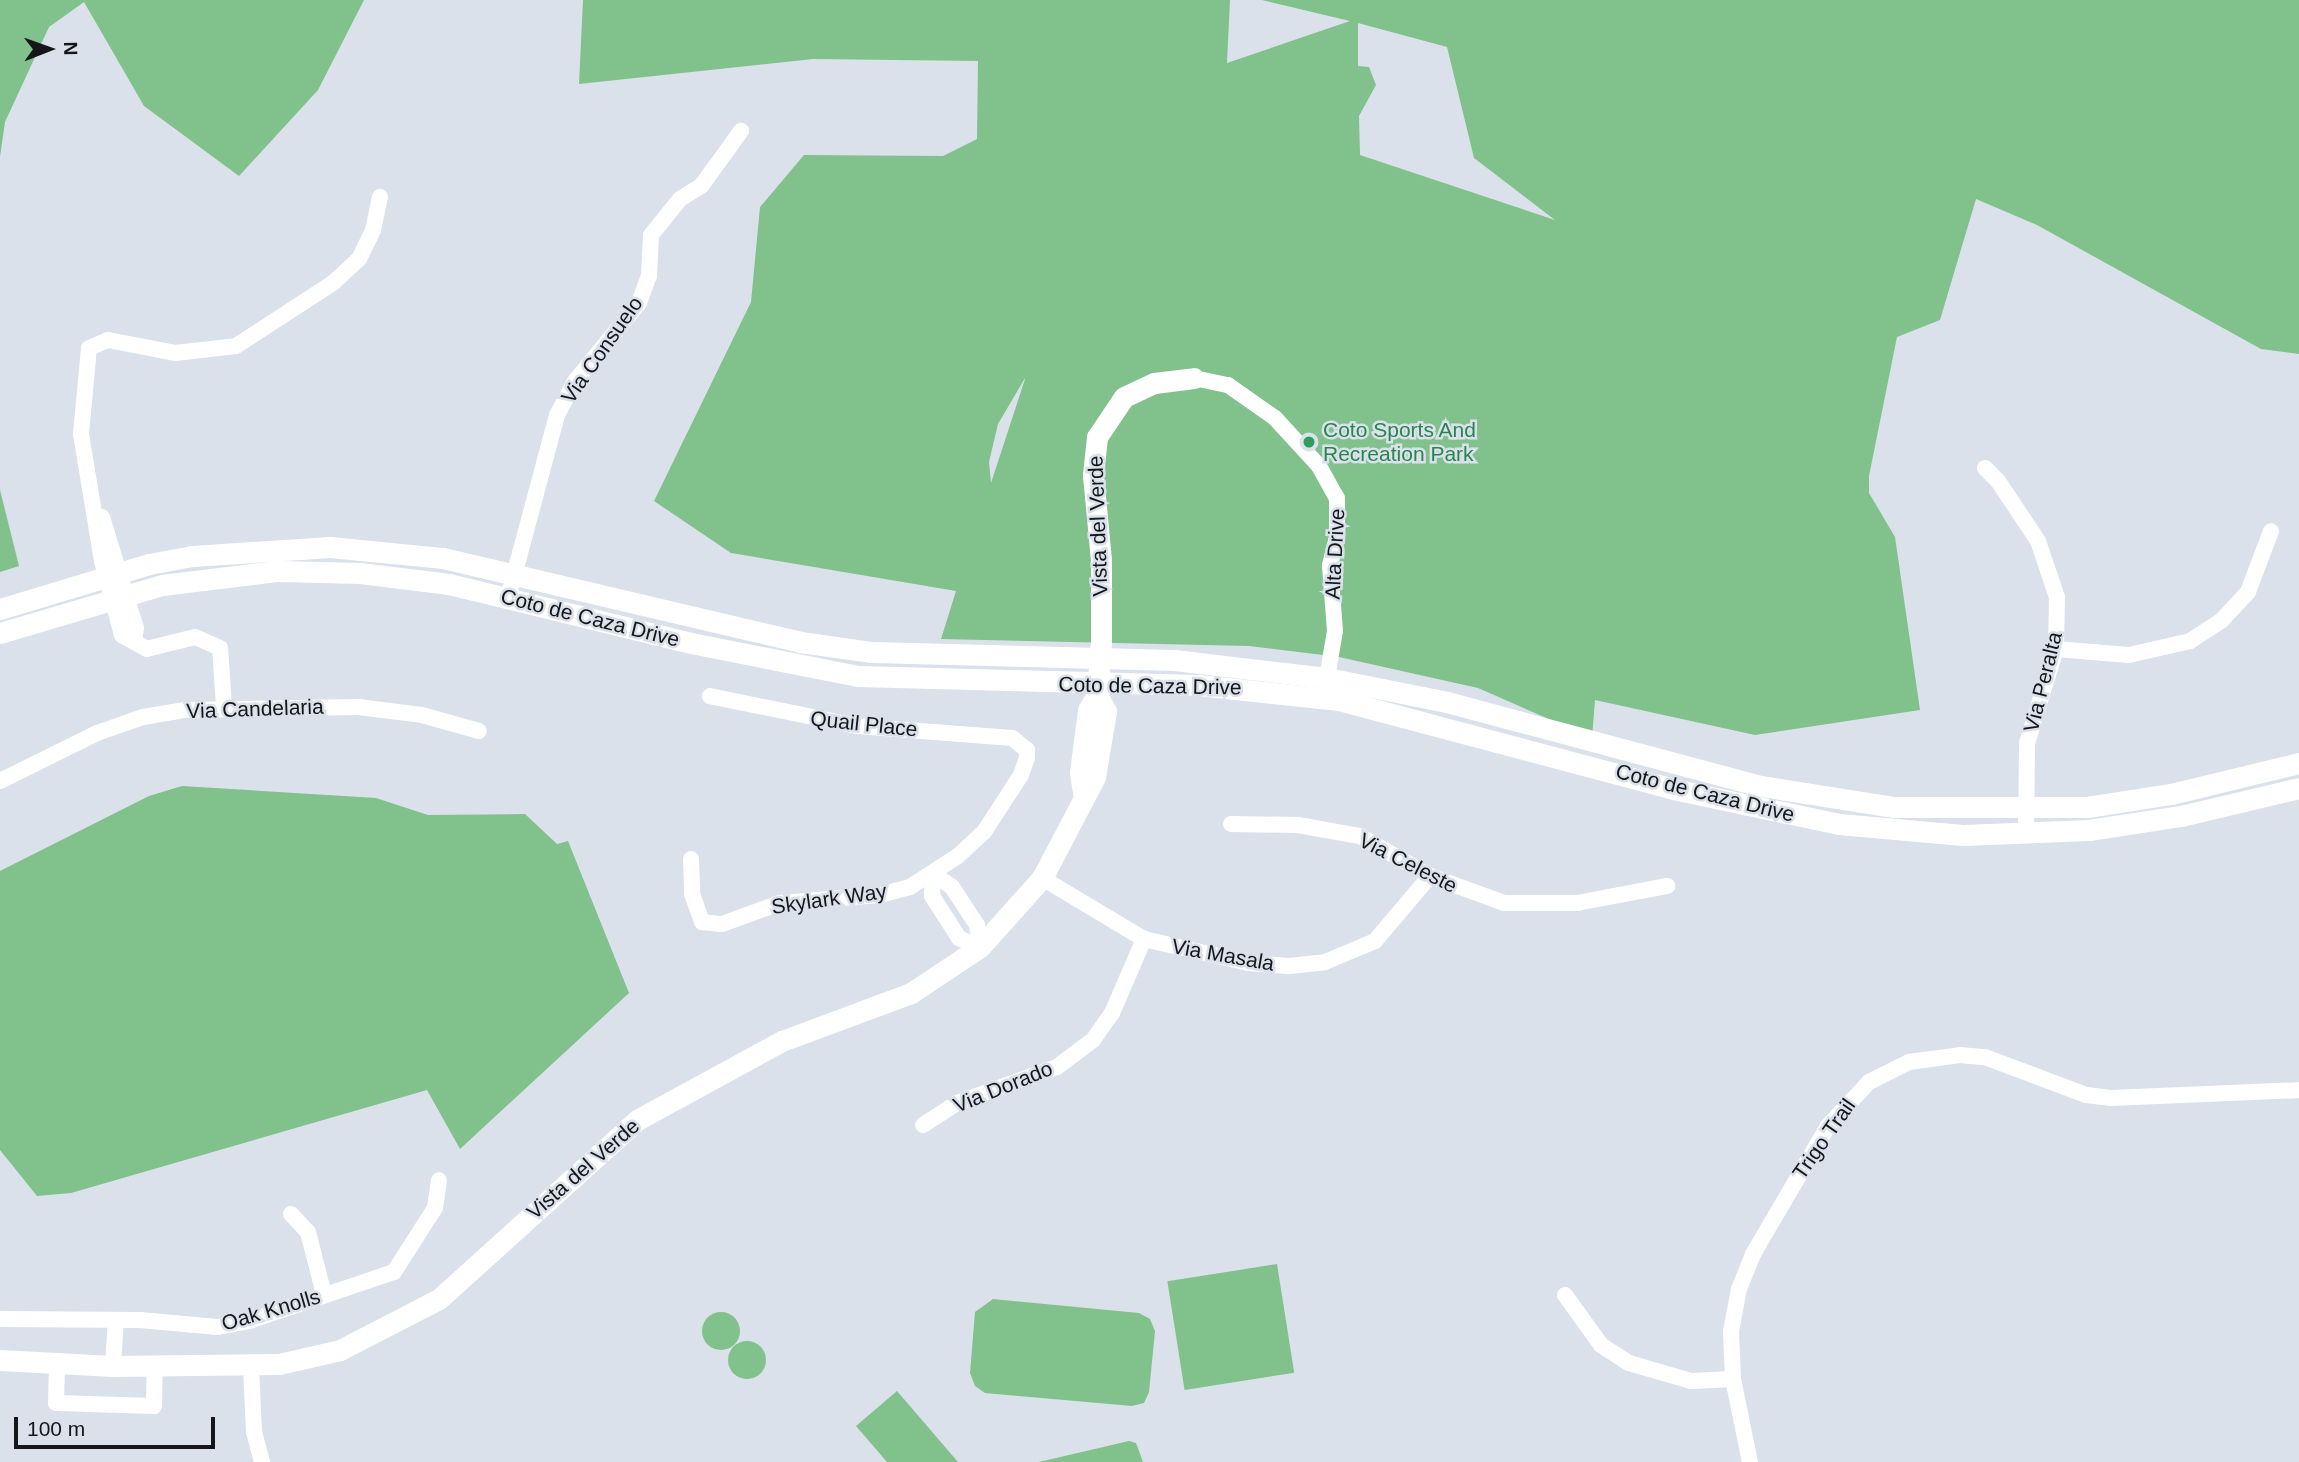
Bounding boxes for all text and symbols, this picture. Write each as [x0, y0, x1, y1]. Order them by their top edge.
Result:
north arrow [14, 14, 84, 84]
text: N [60, 42, 81, 56]
street label: Via Consuelo [556, 292, 648, 408]
place label: Coto Sports And Recreation Park [1323, 417, 1477, 467]
marker: Coto Sports And Recreation Park [1301, 434, 1317, 450]
street label: Vista del Verde [1083, 455, 1113, 597]
street label: Alta Drive [1320, 508, 1350, 600]
street label: Coto de Caza Drive [498, 584, 682, 652]
street label: Via Peralta [2018, 629, 2068, 735]
street label: Coto de Caza Drive [1058, 672, 1242, 700]
street label: Via Candelaria [186, 694, 324, 724]
street label: Quail Place [809, 706, 919, 742]
street label: Coto de Caza Drive [1613, 759, 1797, 827]
street label: Via Celeste [1355, 827, 1461, 899]
street label: Skylark Way [770, 878, 888, 920]
street label: Via Masala [1170, 934, 1276, 976]
street label: Via Dorado [950, 1056, 1056, 1118]
street label: Trigo Trail [1787, 1094, 1861, 1184]
street label: Vista del Verde [522, 1113, 644, 1225]
street label: Oak Knolls [219, 1284, 323, 1336]
scale bar [18, 1402, 219, 1446]
text: 100 m [27, 1417, 85, 1440]

